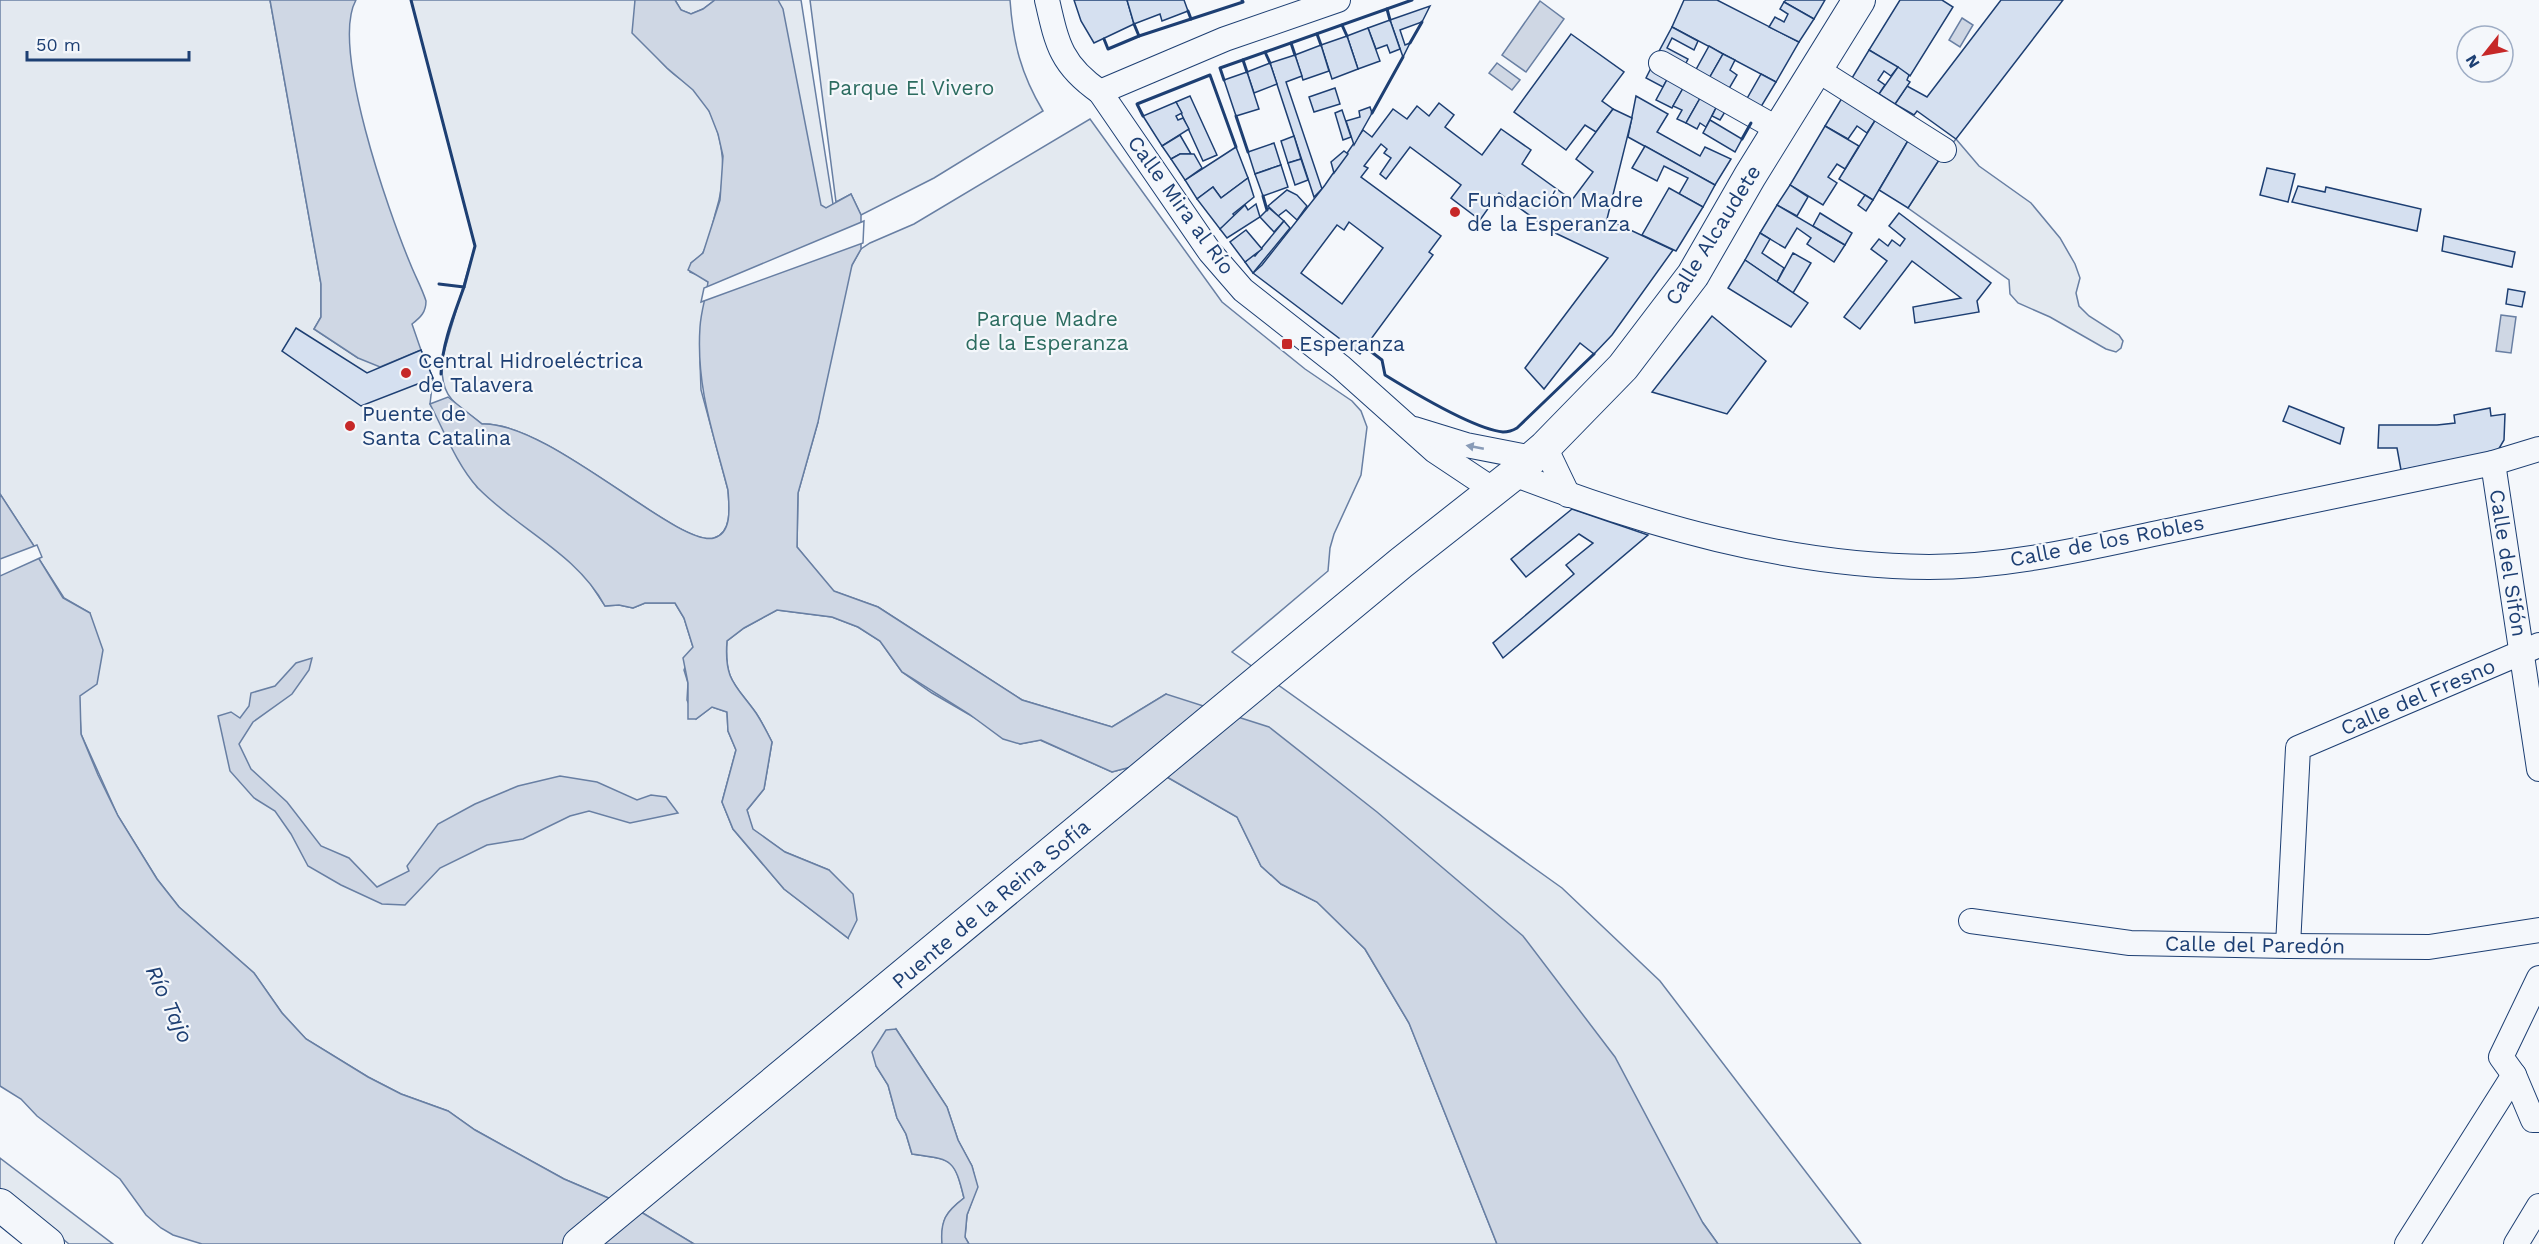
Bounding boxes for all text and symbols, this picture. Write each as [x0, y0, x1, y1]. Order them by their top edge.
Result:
scale bar [27, 24, 189, 62]
north arrow [2455, 24, 2515, 84]
text: 50 m [36, 34, 81, 55]
text: N [2461, 51, 2484, 71]
park label: Parque El Vivero [828, 75, 994, 100]
street label: Calle Mira al Río [1123, 130, 1240, 279]
street label: Calle Alcaudete [1659, 160, 1766, 309]
place label: Fundación Madre de la Esperanza [1467, 187, 1643, 236]
marker: Fundación Madre de la Esperanza [1448, 205, 1462, 219]
park label: Parque Madre de la Esperanza [965, 306, 1129, 355]
place label: Esperanza [1299, 331, 1405, 356]
marker: Esperanza [1280, 337, 1294, 351]
place label: Central Hidroeléctrica de Talavera [418, 348, 643, 397]
marker: Central Hidroeléctrica de Talavera [399, 366, 413, 380]
place label: Puente de Santa Catalina [362, 401, 511, 450]
marker: Puente de Santa Catalina [343, 419, 357, 433]
one-way arrow [1466, 442, 1485, 451]
street label: Calle del Sifón [2484, 487, 2532, 638]
street label: Calle de los Robles [2008, 509, 2206, 572]
street label: Calle del Fresno [2337, 653, 2499, 740]
street label: Puente de la Reina Sofía [887, 813, 1095, 994]
street label: Calle del Paredón [2165, 930, 2345, 959]
water label: Río Tajo [141, 961, 198, 1047]

